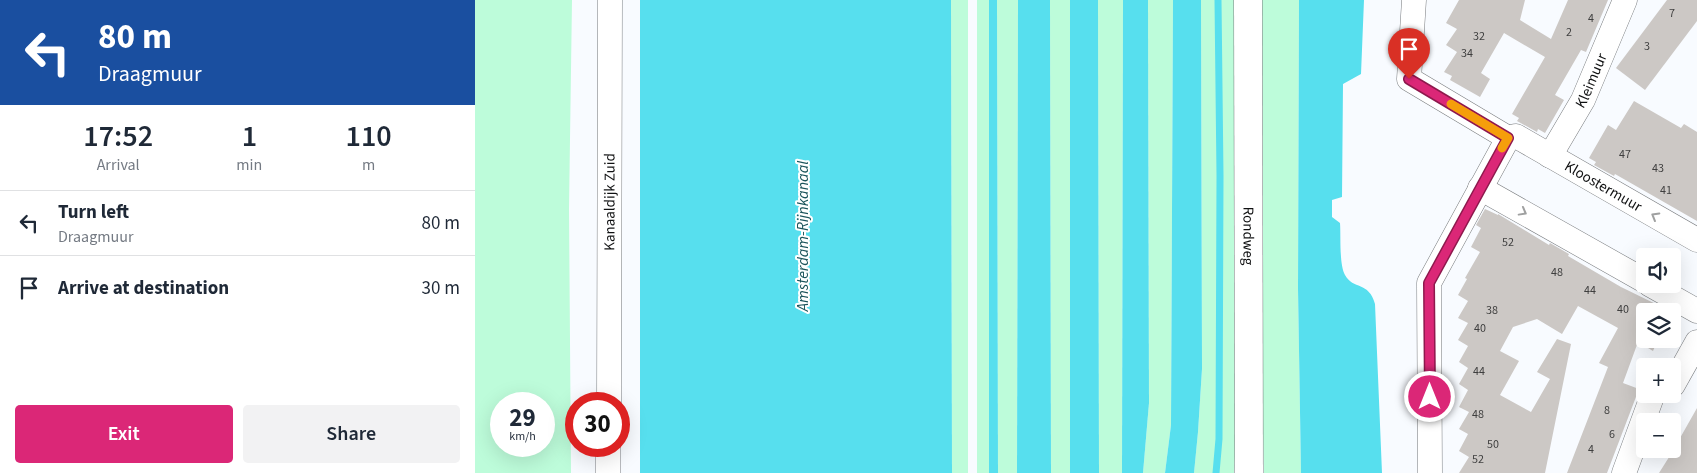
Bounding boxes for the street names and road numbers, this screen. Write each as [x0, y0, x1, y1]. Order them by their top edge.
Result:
street label: Kleimuur [1570, 49, 1613, 112]
street label: Kanaaldijk Zuid [599, 153, 621, 251]
street label: Kloostermuur [1560, 156, 1646, 218]
street label: Rondweg [1237, 207, 1259, 266]

